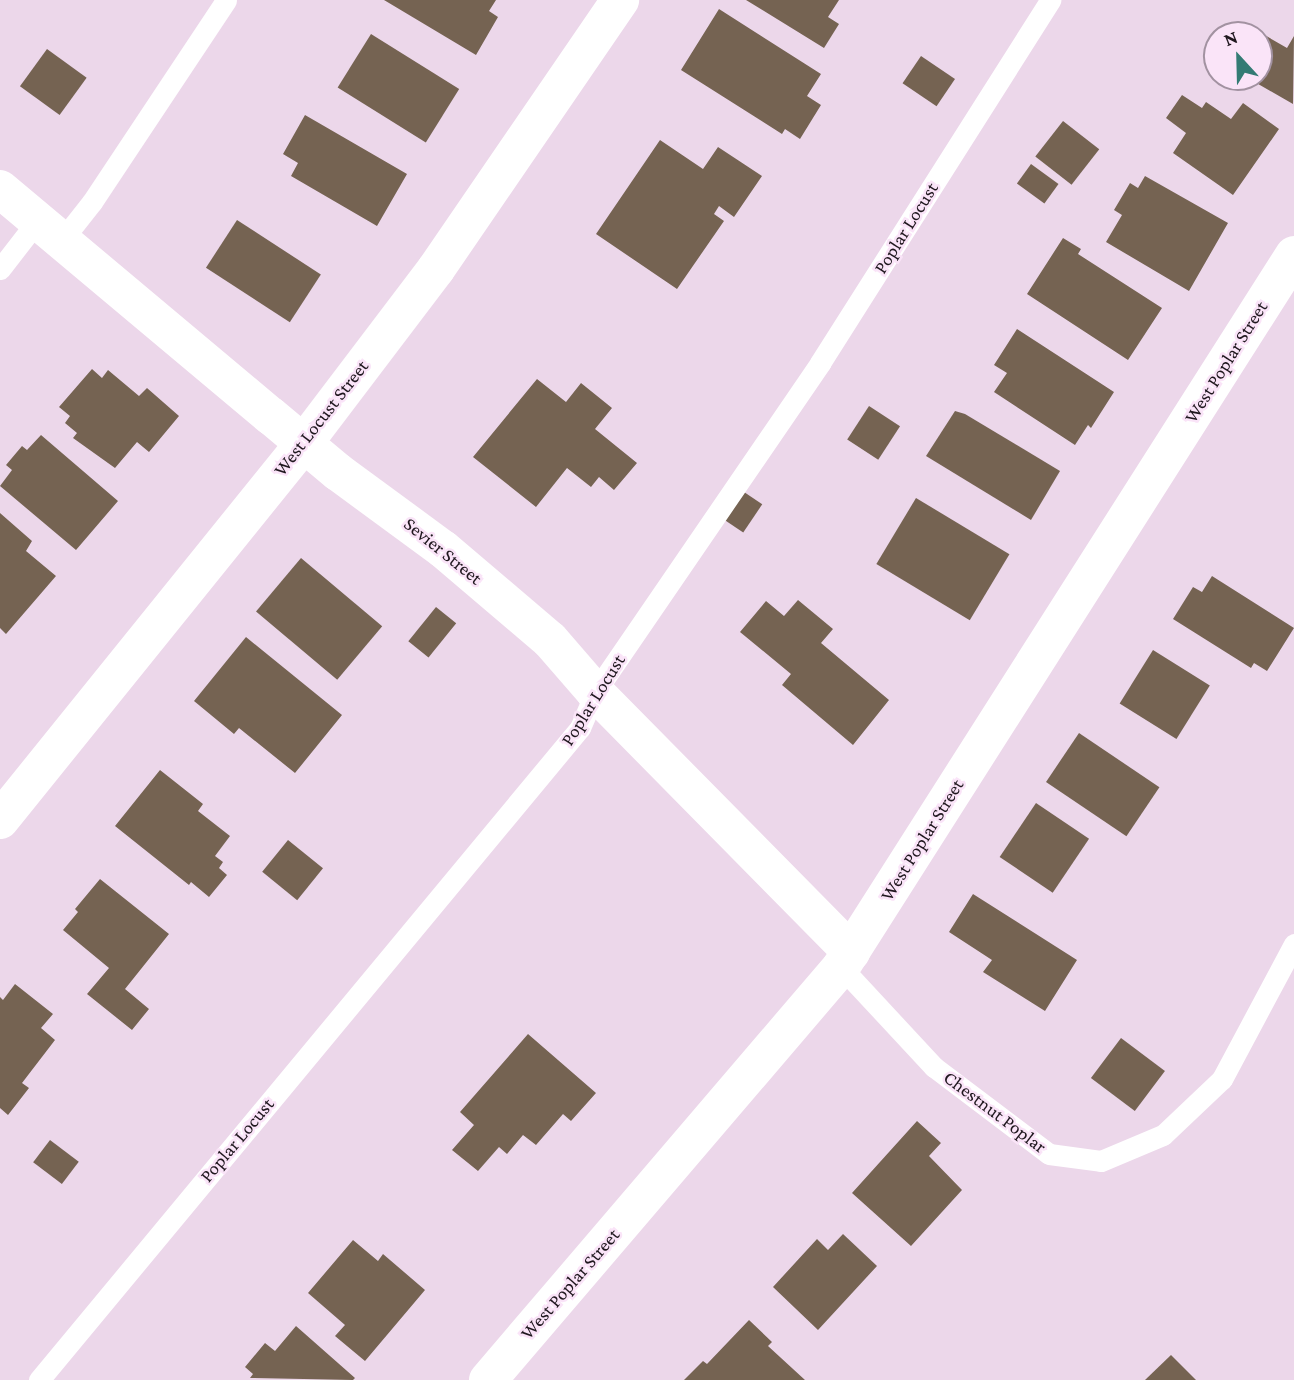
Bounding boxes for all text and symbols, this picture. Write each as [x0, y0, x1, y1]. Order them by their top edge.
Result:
north arrow [1203, 21, 1273, 91]
text: N [1221, 26, 1241, 50]
street label: Poplar Locust [869, 178, 943, 278]
street label: West Poplar Street [1179, 297, 1273, 427]
street label: West Locust Street [269, 355, 373, 481]
street label: Sevier Street [399, 513, 487, 589]
street label: Poplar Locust [556, 650, 630, 750]
street label: West Poplar Street [875, 775, 969, 905]
street label: Chestnut Poplar [939, 1066, 1051, 1158]
street label: Poplar Locust [195, 1093, 279, 1187]
street label: West Poplar Street [516, 1224, 624, 1344]

